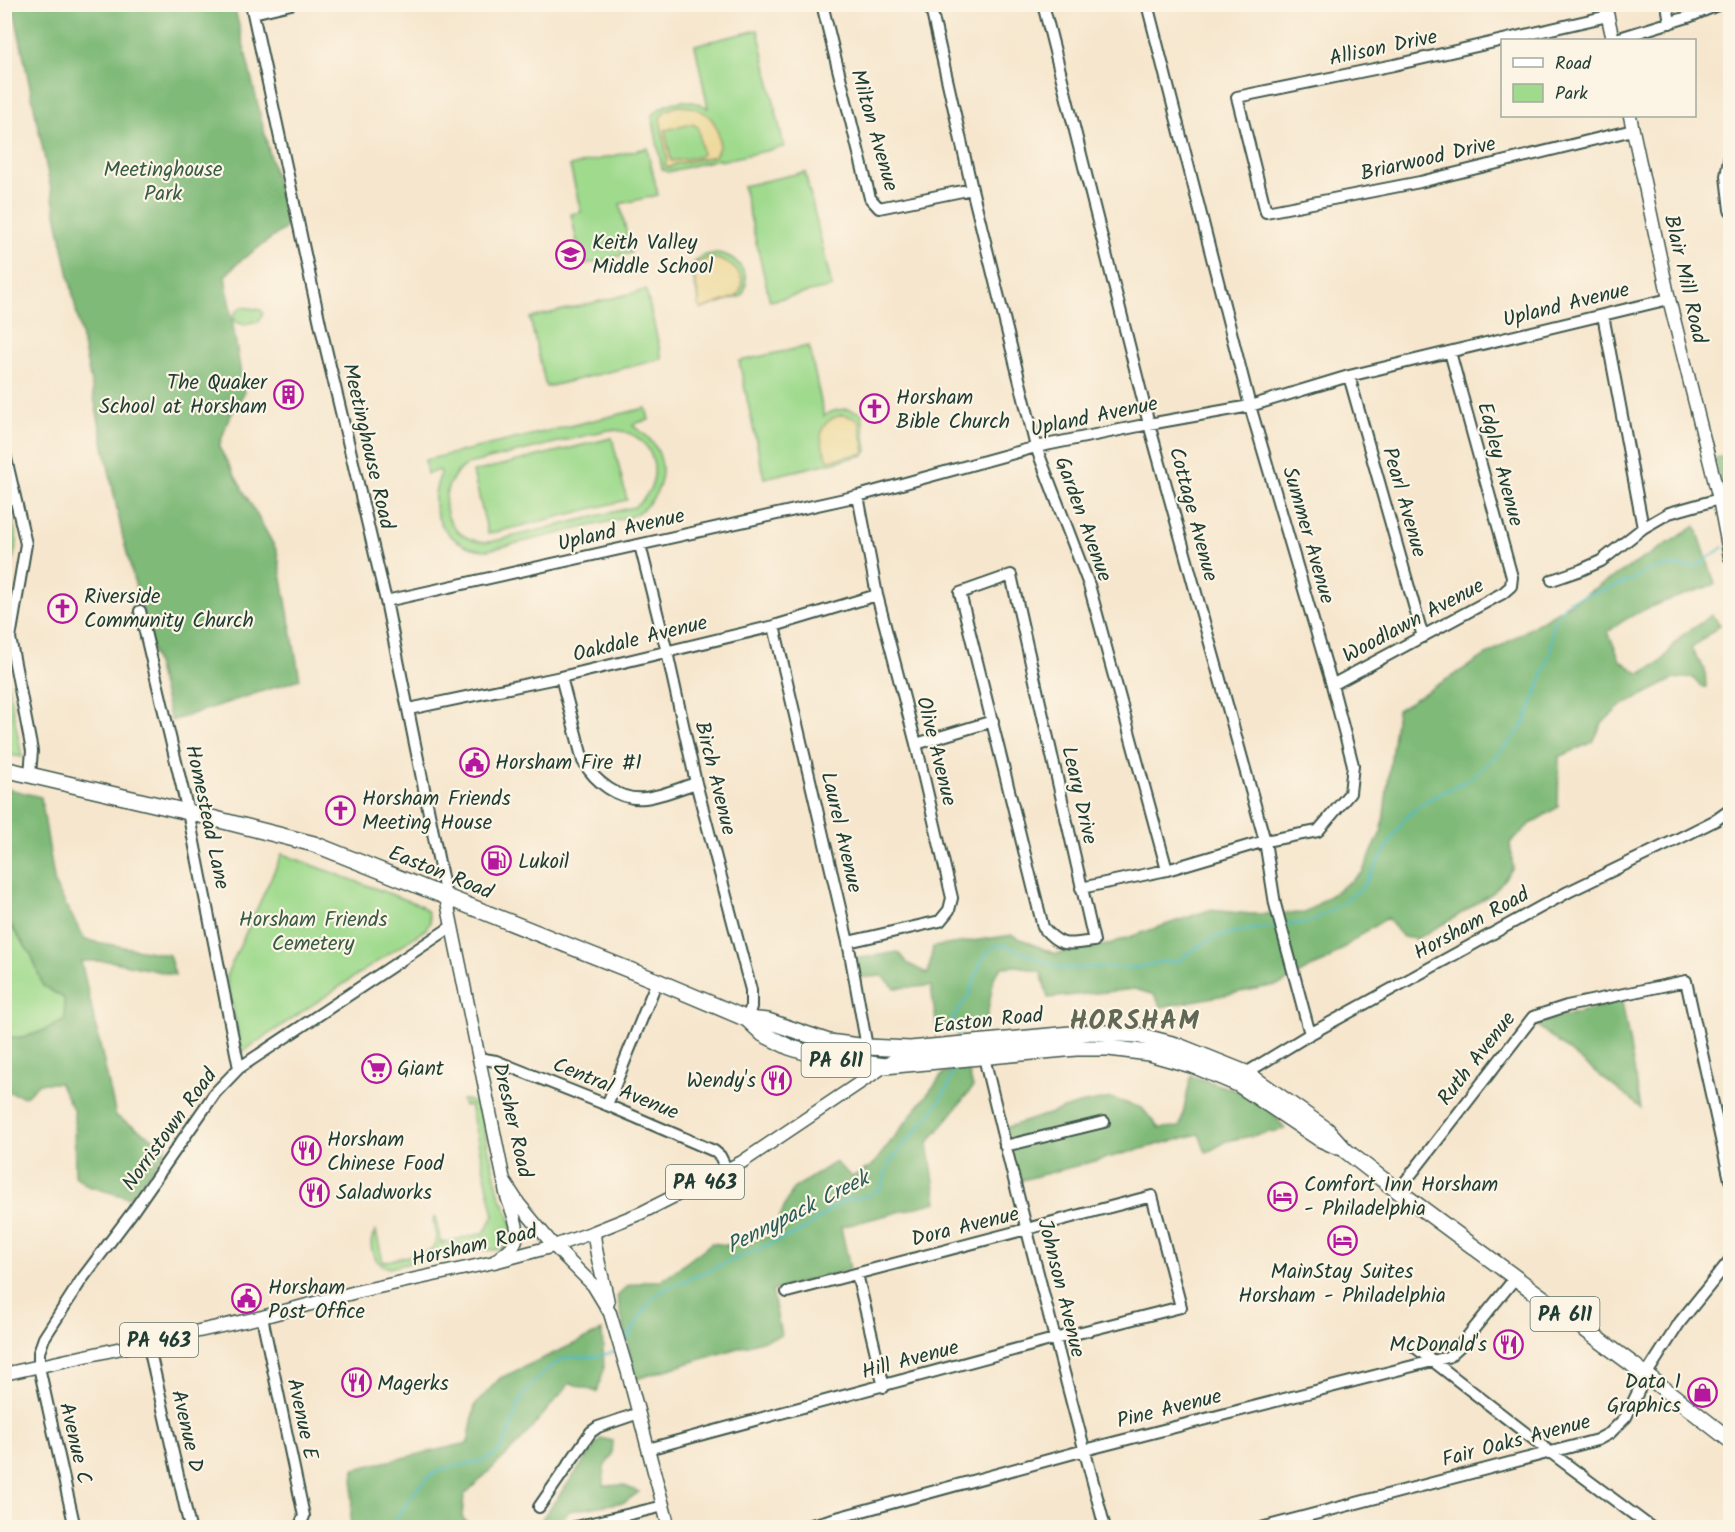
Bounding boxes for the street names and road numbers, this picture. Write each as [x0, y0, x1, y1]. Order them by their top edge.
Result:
street label: Allison Drive [1326, 21, 1441, 76]
street label: Milton Avenue [840, 65, 907, 196]
street label: Briarwood Drive [1357, 128, 1500, 191]
street label: Blair Mill Road [1654, 212, 1715, 347]
street label: Upland Avenue [1500, 274, 1634, 337]
street label: Meetinghouse Road [332, 360, 403, 533]
street label: Upland Avenue [1028, 388, 1162, 447]
street label: Edgley Avenue [1467, 399, 1532, 531]
street label: Cottage Avenue [1159, 444, 1226, 586]
street label: Pearl Avenue [1372, 444, 1435, 562]
street label: Garden Avenue [1045, 452, 1121, 587]
street label: Summer Avenue [1272, 463, 1343, 608]
street label: Upland Avenue [555, 500, 689, 561]
street label: Woodlawn Avenue [1337, 570, 1491, 673]
street label: Oakdale Avenue [570, 607, 712, 672]
street label: Olive Avenue [906, 693, 965, 810]
street label: Birch Avenue [684, 718, 745, 839]
street label: Homestead Lane [175, 742, 238, 893]
street label: Leary Drive [1051, 743, 1106, 848]
street label: Laurel Avenue [811, 769, 871, 897]
street label: Easton Road [383, 837, 498, 910]
street label: Horsham Road [1408, 879, 1536, 970]
street label: Easton Road [932, 999, 1045, 1044]
street label: Ruth Avenue [1430, 1004, 1525, 1113]
road number: PA 611 [802, 1043, 870, 1077]
street label: Central Avenue [547, 1049, 684, 1130]
street label: Dresher Road [482, 1060, 541, 1182]
street label: Norristown Road [114, 1061, 226, 1198]
road number: PA 463 [666, 1165, 744, 1199]
street label: Dora Avenue [908, 1198, 1023, 1257]
street label: Horsham Road [408, 1216, 541, 1277]
street label: Johnson Avenue [1027, 1216, 1094, 1362]
road number: PA 611 [1530, 1297, 1600, 1331]
road number: PA 463 [120, 1323, 198, 1357]
street label: Hill Avenue [858, 1331, 963, 1389]
street label: Avenue E [277, 1376, 326, 1464]
street label: Pine Avenue [1113, 1380, 1226, 1438]
street label: Avenue D [161, 1387, 212, 1476]
street label: Avenue C [49, 1399, 100, 1487]
street label: Fair Oaks Avenue [1438, 1406, 1595, 1477]

